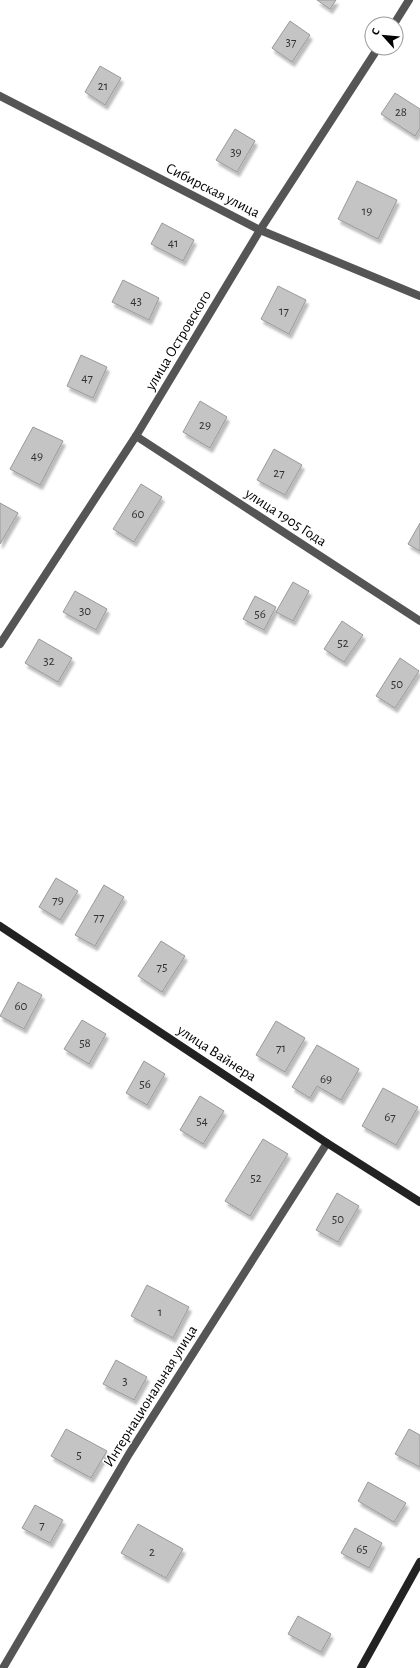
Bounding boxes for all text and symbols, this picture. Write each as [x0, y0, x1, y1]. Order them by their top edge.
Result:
north arrow [364, 16, 404, 56]
text: С [369, 26, 382, 37]
house number: 37 [286, 36, 297, 49]
house number: 21 [98, 80, 108, 93]
house number: 28 [395, 106, 407, 119]
house number: 39 [230, 146, 242, 159]
street label: Сибирская улица [163, 160, 262, 221]
house number: 19 [362, 205, 372, 218]
house number: 41 [168, 237, 178, 250]
street label: улица Островского [142, 288, 214, 394]
house number: 43 [130, 295, 142, 308]
house number: 17 [279, 305, 290, 318]
house number: 47 [81, 372, 93, 385]
house number: 29 [199, 419, 211, 432]
house number: 49 [31, 450, 43, 463]
house number: 27 [273, 467, 285, 480]
street label: улица 1905 Года [242, 485, 329, 549]
house number: 60 [132, 508, 145, 521]
house number: 30 [79, 605, 91, 618]
house number: 56 [254, 608, 266, 621]
house number: 52 [337, 637, 349, 650]
house number: 32 [43, 655, 55, 668]
house number: 50 [391, 678, 403, 691]
house number: 79 [52, 894, 64, 907]
house number: 77 [94, 911, 105, 924]
house number: 75 [157, 961, 167, 974]
house number: 60 [15, 1000, 28, 1013]
street label: улица Вайнера [174, 1022, 259, 1084]
house number: 58 [79, 1037, 91, 1050]
house number: 71 [276, 1042, 286, 1055]
house number: 69 [320, 1073, 332, 1086]
house number: 56 [139, 1078, 151, 1091]
house number: 67 [384, 1111, 396, 1124]
house number: 54 [196, 1115, 208, 1128]
house number: 52 [250, 1172, 262, 1185]
house number: 50 [332, 1213, 344, 1226]
house number: 1 [158, 1306, 162, 1319]
street label: Интернациональная улица [101, 1323, 200, 1470]
house number: 3 [122, 1375, 128, 1388]
house number: 5 [76, 1449, 82, 1462]
house number: 7 [39, 1519, 45, 1532]
house number: 65 [356, 1543, 368, 1556]
house number: 2 [149, 1546, 155, 1559]

